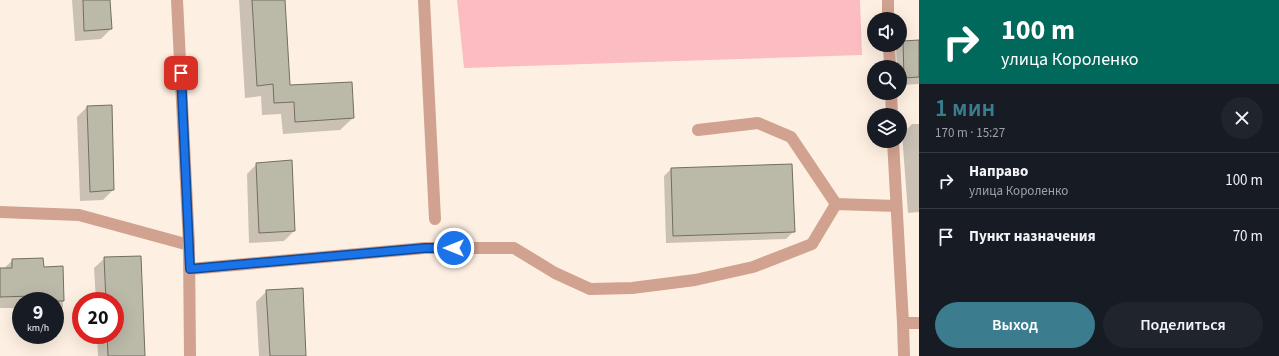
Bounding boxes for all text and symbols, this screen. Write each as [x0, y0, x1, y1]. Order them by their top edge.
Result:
text: 100 m [1001, 10, 1075, 50]
map controls [867, 12, 907, 148]
button: sound [867, 12, 907, 52]
icon: right [935, 16, 987, 68]
text: улица Короленко [1001, 47, 1139, 72]
pin [164, 56, 198, 90]
button: search [867, 60, 907, 100]
icon: arrive [170, 62, 192, 84]
text: 1 мин [935, 91, 995, 126]
button: close [1221, 97, 1263, 139]
button: layers [867, 108, 907, 148]
text: 170 m · 15:27 [935, 124, 1005, 142]
text: Направо [969, 161, 1028, 182]
icon: right [935, 170, 957, 192]
text: 100 m [1225, 170, 1263, 191]
text: улица Короленко [969, 182, 1068, 200]
icon: arrive [935, 226, 957, 248]
text: Пункт назначения [969, 226, 1096, 247]
text: 70 m [1233, 226, 1263, 247]
position arrow [433, 227, 475, 269]
speed limit sign: 20 [72, 292, 124, 344]
text: 9 [33, 299, 43, 327]
button: Выход [935, 302, 1095, 348]
button: Поделиться [1103, 302, 1263, 348]
text: km/h [27, 321, 49, 335]

